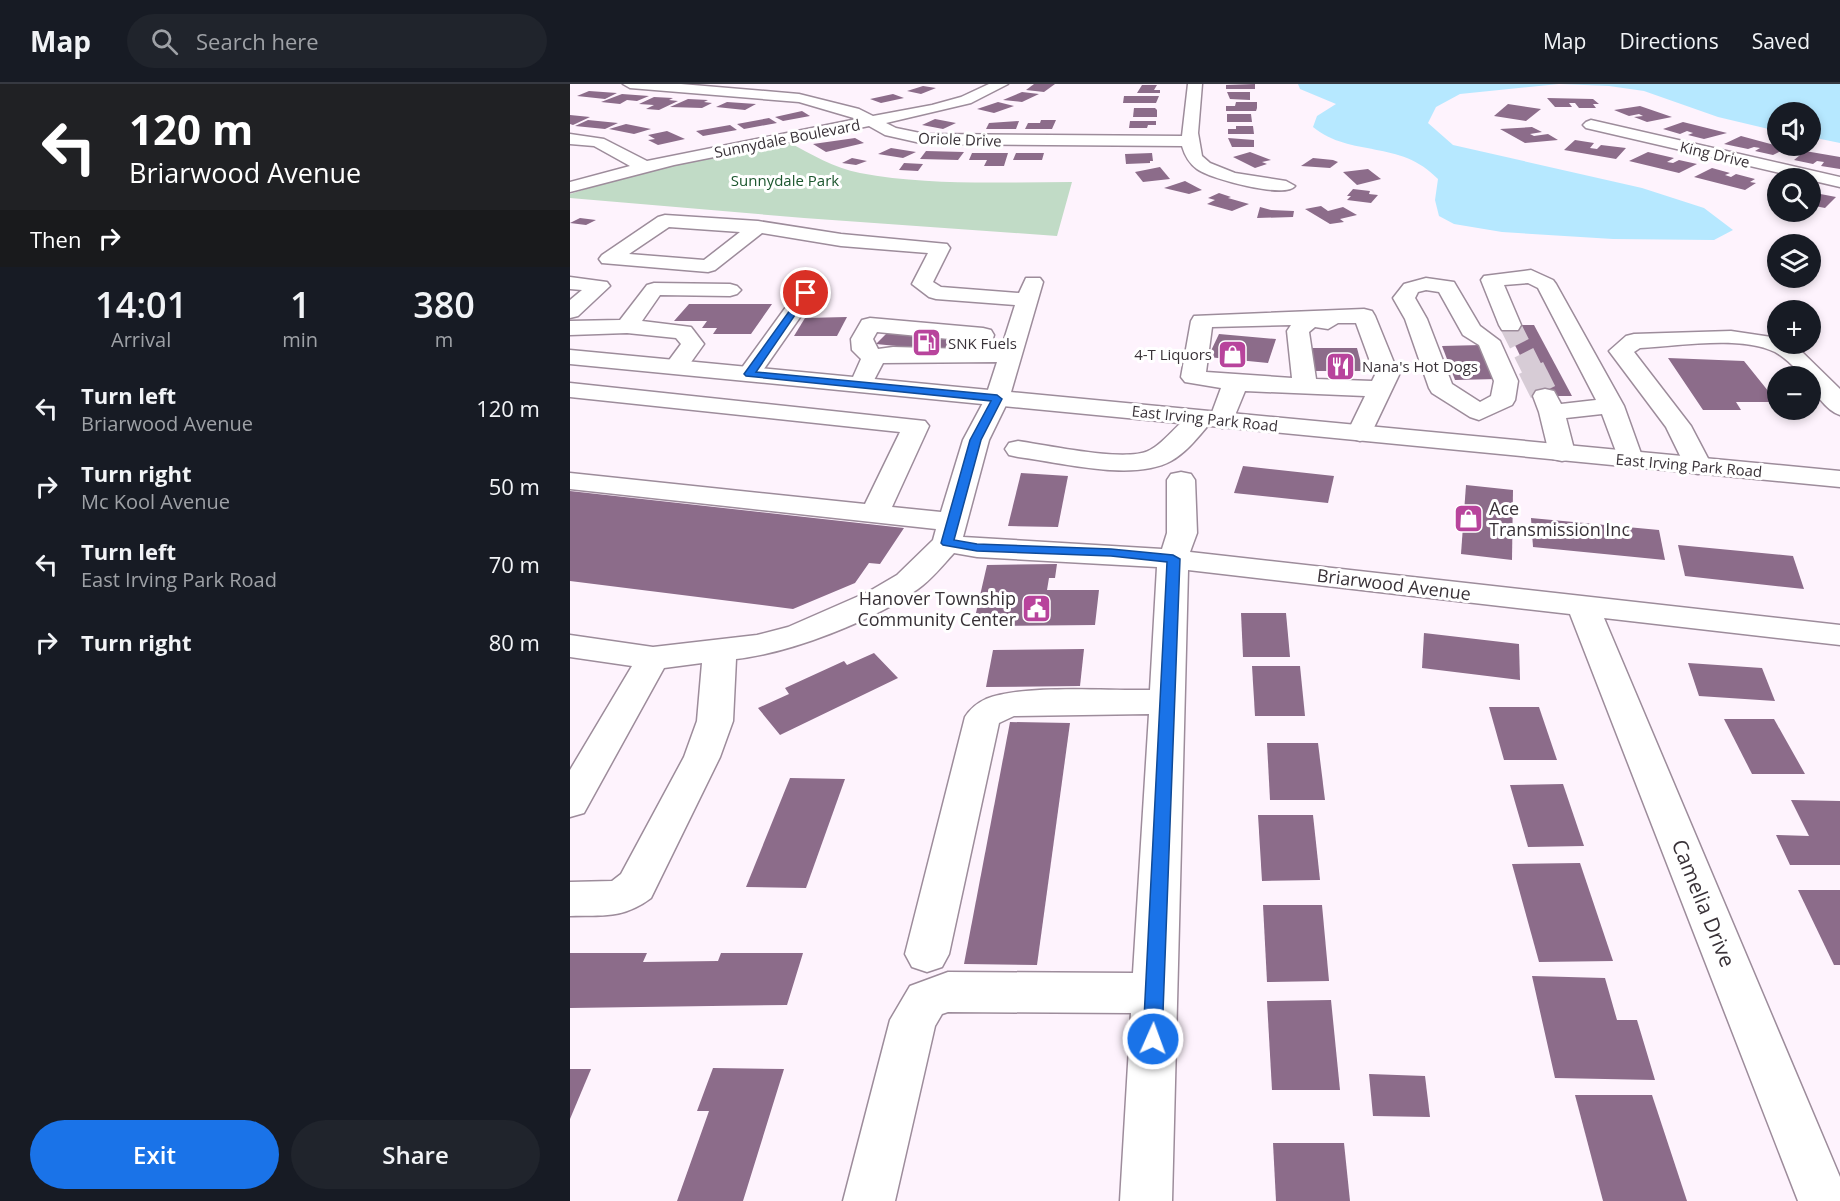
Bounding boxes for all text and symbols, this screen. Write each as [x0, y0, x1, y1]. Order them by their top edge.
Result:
search box [127, 14, 547, 68]
text: Map [30, 22, 91, 60]
icon: search [148, 25, 181, 58]
text: Search here [196, 26, 319, 56]
text: Map [1543, 27, 1586, 55]
text: Directions [1619, 27, 1719, 55]
text: Saved [1752, 27, 1810, 55]
text: 120 m [129, 100, 253, 157]
map controls [1767, 102, 1821, 420]
button: sound [1767, 102, 1821, 156]
icon: left [30, 108, 108, 186]
street label: Sunnydale Boulevard [712, 114, 862, 162]
street label: Oriole Drive [918, 128, 1002, 150]
street label: King Drive [1678, 136, 1752, 172]
text: Briarwood Avenue [129, 154, 361, 191]
button: search [1767, 168, 1821, 222]
park label: Sunnydale Park [731, 170, 839, 190]
icon: right [93, 222, 126, 255]
text: Then [30, 224, 81, 254]
button: layers [1767, 234, 1821, 288]
pin [780, 267, 831, 318]
icon: arrive [789, 276, 822, 309]
text: 14:01 [95, 280, 187, 329]
text: 1 [290, 280, 311, 329]
text: 380 [413, 280, 475, 329]
button: + [1767, 300, 1821, 354]
text: Arrival [111, 326, 171, 353]
text: min [282, 326, 318, 353]
text: m [435, 326, 453, 353]
fuel station icon: SNK Fuels [911, 327, 943, 359]
place label: SNK Fuels [948, 333, 1017, 353]
shop icon: 4-T Liquors [1217, 338, 1249, 370]
place label: 4-T Liquors [1134, 344, 1212, 364]
restaurant icon: Nana's Hot Dogs [1325, 350, 1357, 382]
place label: Nana's Hot Dogs [1362, 356, 1478, 376]
button: − [1767, 366, 1821, 420]
text: Turn left [81, 380, 176, 410]
icon: left [30, 392, 63, 425]
text: 120 m [476, 393, 540, 423]
street label: East Irving Park Road [1131, 400, 1279, 436]
text: Briarwood Avenue [81, 410, 253, 437]
street label: East Irving Park Road [1615, 449, 1763, 481]
text: Turn right [81, 458, 192, 488]
icon: right [30, 470, 63, 503]
text: 50 m [489, 471, 540, 501]
text: Mc Kool Avenue [81, 488, 230, 515]
place label: Ace Transmission Inc [1489, 496, 1630, 541]
shop icon: Ace Transmission Inc [1452, 502, 1484, 534]
text: Turn left [81, 536, 176, 566]
icon: left [30, 548, 63, 581]
text: 70 m [489, 549, 540, 579]
street label: Briarwood Avenue [1316, 563, 1472, 605]
text: East Irving Park Road [81, 566, 277, 593]
place label: Hanover Township Community Center [857, 586, 1017, 631]
public building icon: Hanover Township Community Center [1021, 592, 1053, 624]
icon: right [30, 626, 63, 659]
text: Turn right [81, 627, 192, 657]
text: 80 m [489, 627, 540, 657]
street label: Camelia Drive [1666, 835, 1742, 971]
position arrow [1121, 1007, 1185, 1071]
button: Exit [30, 1120, 279, 1189]
button: Share [291, 1120, 540, 1189]

